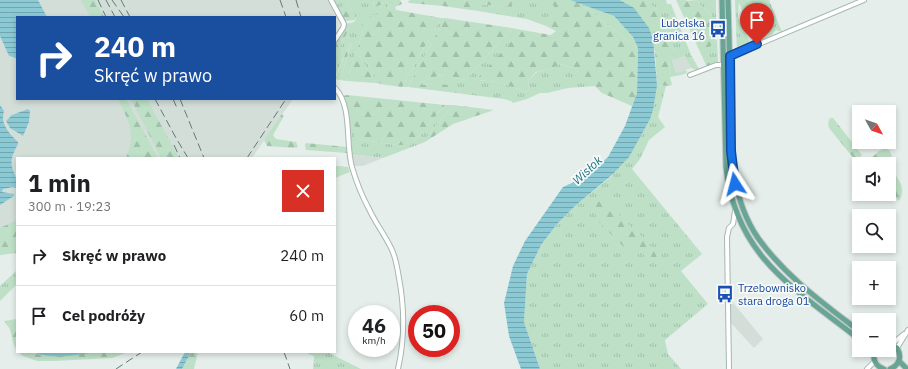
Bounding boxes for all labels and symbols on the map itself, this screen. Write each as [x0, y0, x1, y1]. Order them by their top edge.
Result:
pin [740, 3, 774, 44]
place label: Lubelska granica 16 [653, 16, 705, 43]
bus stop icon: Lubelska granica 16 [708, 19, 728, 39]
north arrow [852, 105, 896, 149]
water label: Wisłok [569, 152, 606, 188]
position arrow [714, 163, 756, 205]
place label: Trzebownisko stara droga 01 [738, 281, 810, 308]
bus stop icon: Trzebownisko stara droga 01 [715, 284, 735, 304]
speed limit sign: 50 [408, 305, 460, 357]

